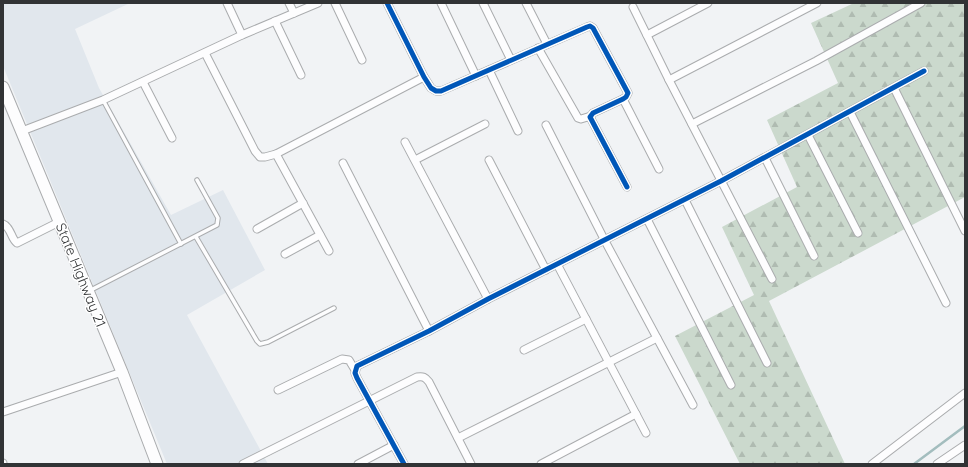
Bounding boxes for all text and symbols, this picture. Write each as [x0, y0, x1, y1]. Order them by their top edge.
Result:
street label: State Highway 21 [52, 220, 110, 330]

